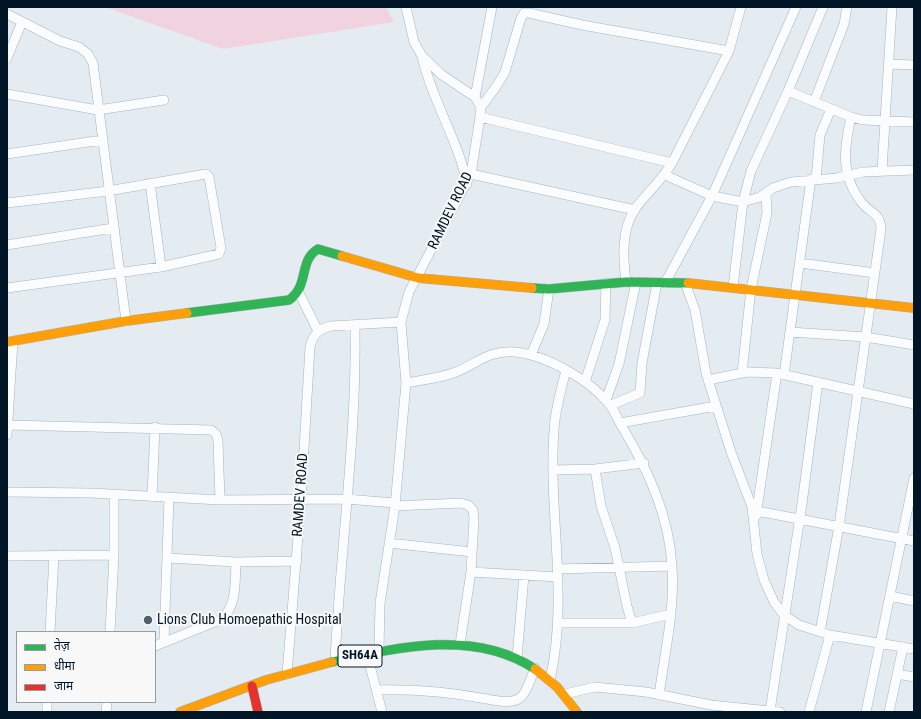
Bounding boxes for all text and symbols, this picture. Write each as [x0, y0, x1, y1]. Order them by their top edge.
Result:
street label: RAMDEV ROAD [425, 170, 477, 252]
street label: RAMDEV ROAD [290, 453, 312, 537]
place label: Lions Club Homoepathic Hospital [157, 612, 342, 628]
marker: Lions Club Homoepathic Hospital [142, 614, 154, 626]
legend [16, 631, 156, 703]
text: तेज़ [54, 639, 70, 653]
road number: SH64A [338, 645, 382, 667]
text: धीमा [54, 659, 75, 673]
text: जाम [54, 679, 73, 693]

